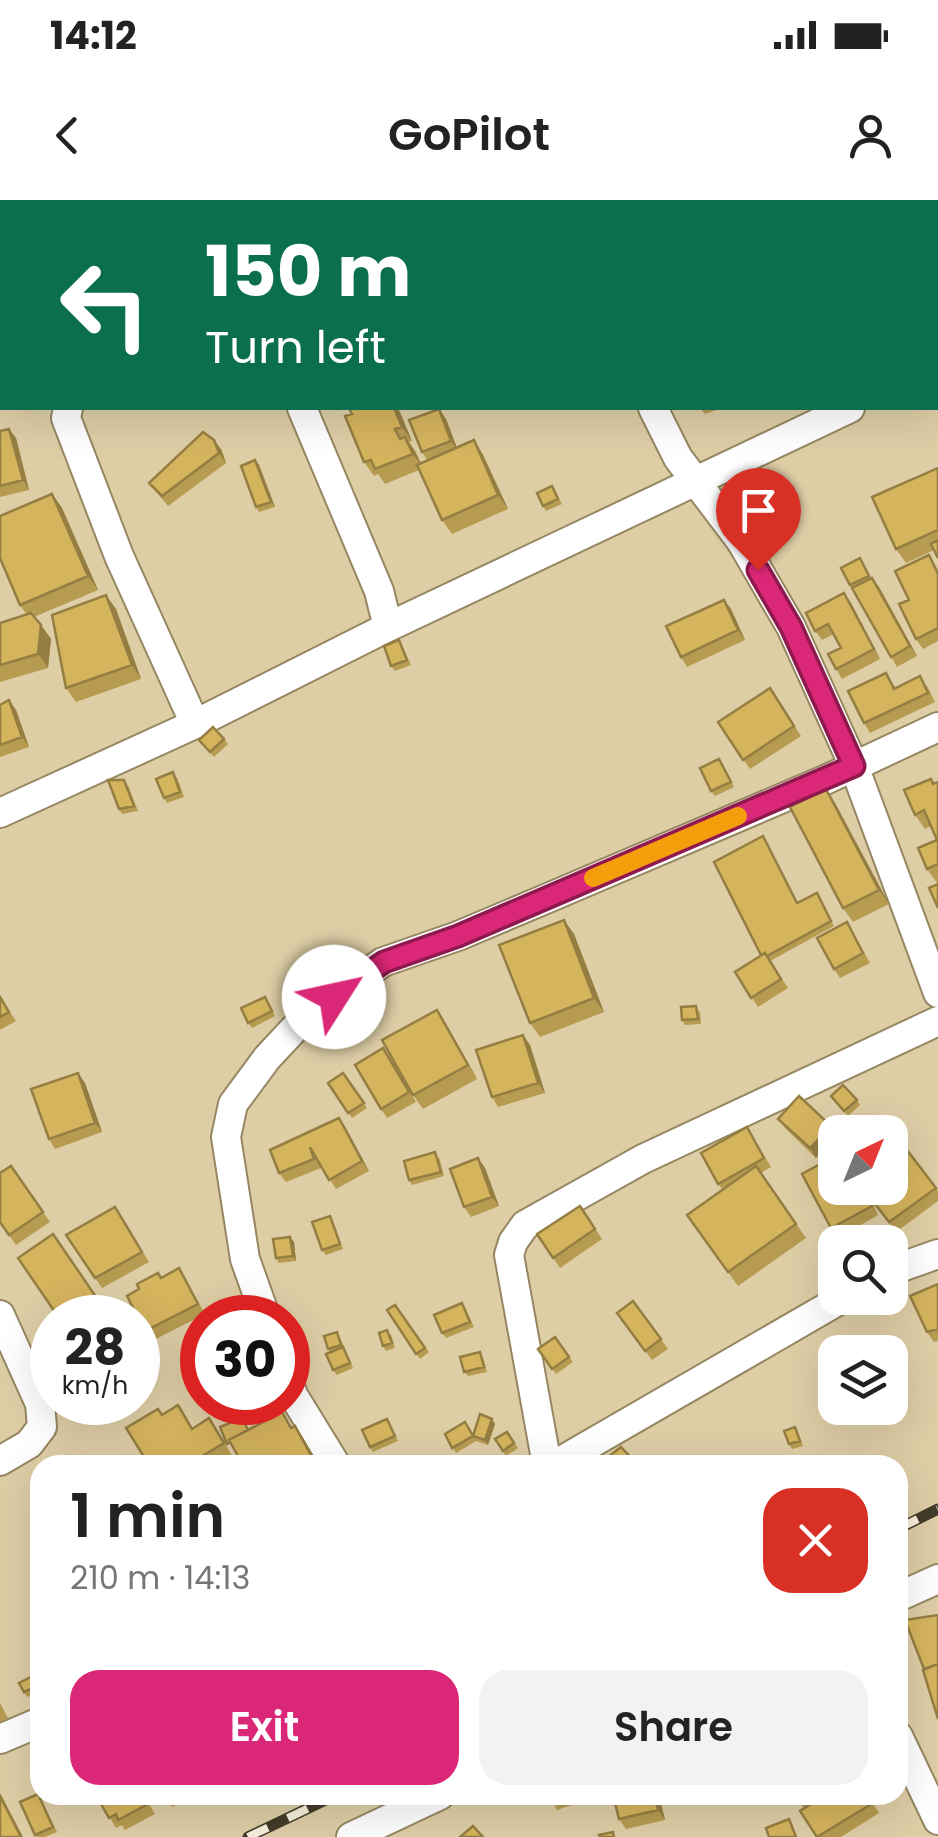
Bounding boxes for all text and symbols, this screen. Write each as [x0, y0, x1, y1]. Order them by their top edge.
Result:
text: 14:12 [50, 9, 137, 62]
text: GoPilot [388, 103, 550, 166]
icon: back [40, 108, 95, 163]
icon: person [843, 108, 898, 163]
text: 150 m [205, 222, 411, 321]
icon: left [40, 240, 170, 370]
text: Turn left [205, 316, 386, 379]
pin [716, 468, 801, 571]
icon: arrive [731, 483, 786, 538]
position arrow [282, 945, 386, 1049]
north arrow [818, 1115, 908, 1205]
map controls [818, 1115, 908, 1425]
button: search [818, 1225, 908, 1315]
speed limit sign: 30 [180, 1295, 310, 1425]
text: 28 [65, 1312, 125, 1383]
button: layers [818, 1335, 908, 1425]
text: km/h [62, 1368, 128, 1403]
text: 1 min [70, 1474, 225, 1558]
button: close [763, 1488, 868, 1593]
text: 210 m · 14:13 [70, 1555, 250, 1600]
button: Exit [70, 1670, 459, 1785]
button: Share [479, 1670, 868, 1785]

